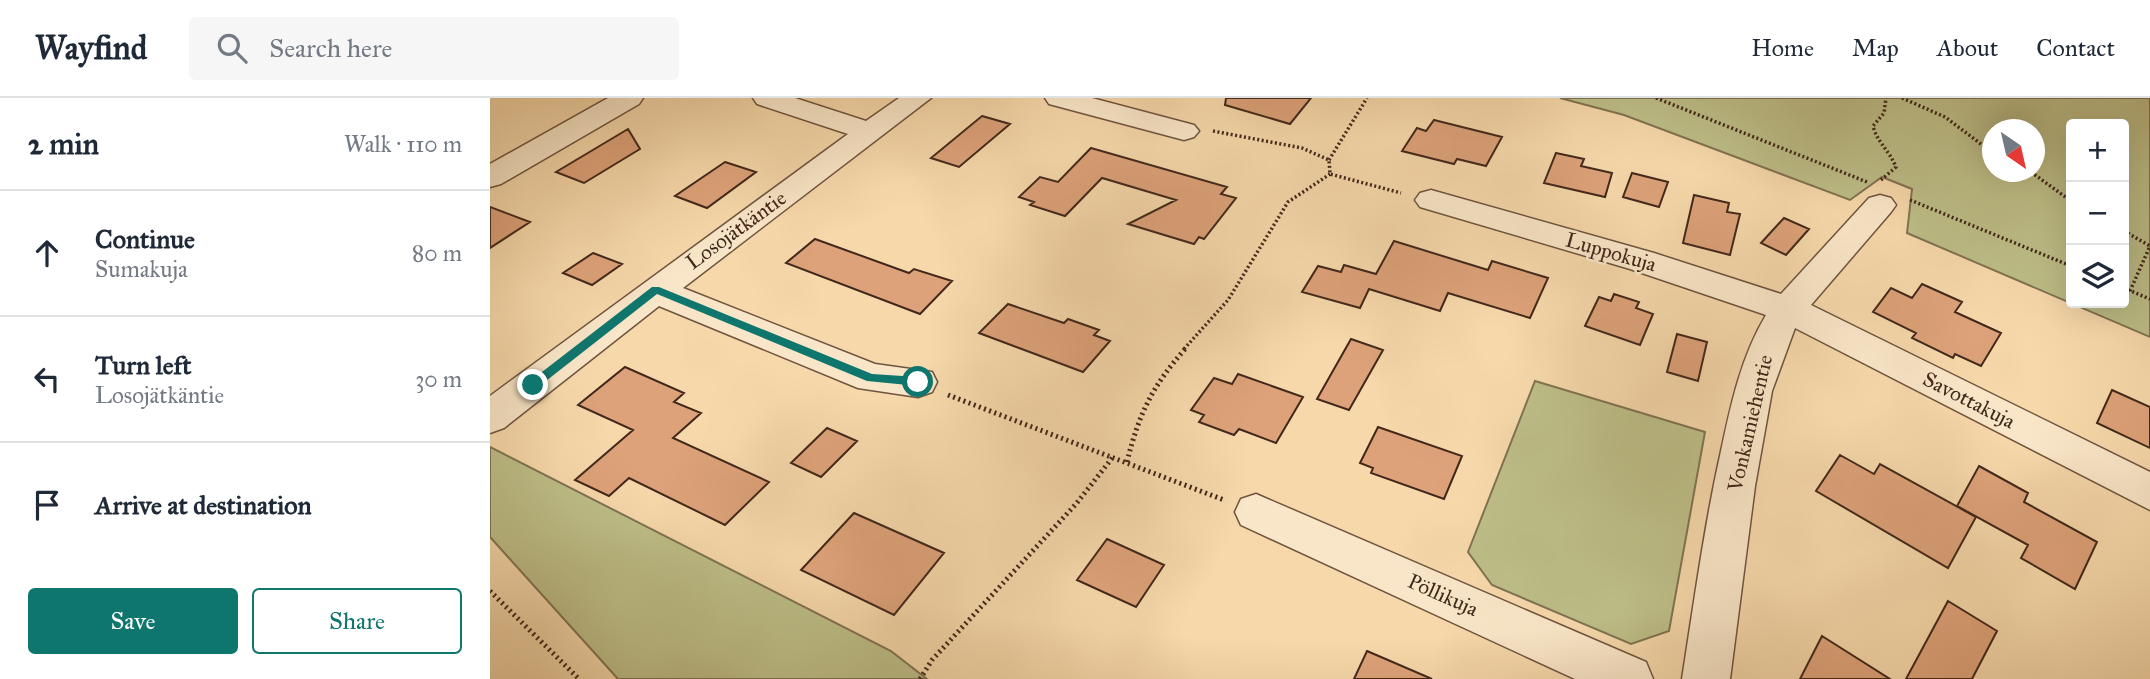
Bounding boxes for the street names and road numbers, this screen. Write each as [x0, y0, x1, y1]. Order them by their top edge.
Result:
street label: Losojätkäntie [681, 185, 792, 275]
street label: Luppokuja [1563, 227, 1660, 277]
street label: Vonkamiehentie [1721, 352, 1778, 495]
street label: Savottakuja [1919, 366, 2020, 434]
street label: Pöllikuja [1404, 568, 1482, 622]

